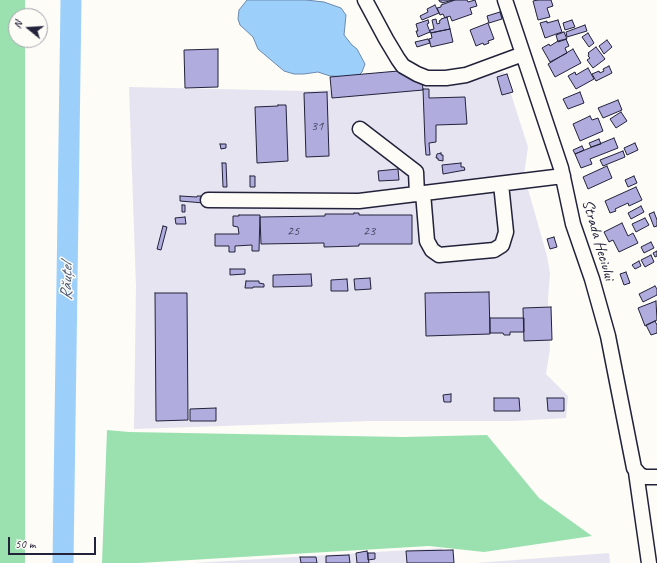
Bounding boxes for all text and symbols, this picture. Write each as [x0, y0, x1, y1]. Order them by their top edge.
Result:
north arrow [8, 8, 48, 48]
text: N [10, 19, 25, 30]
house number: 31 [311, 118, 323, 134]
street label: Strada Heciului [577, 197, 619, 283]
house number: 25 [287, 223, 299, 239]
house number: 23 [363, 223, 375, 239]
water label: Răuțel [56, 263, 78, 301]
scale bar [10, 529, 98, 555]
text: 50 m [15, 536, 35, 552]

